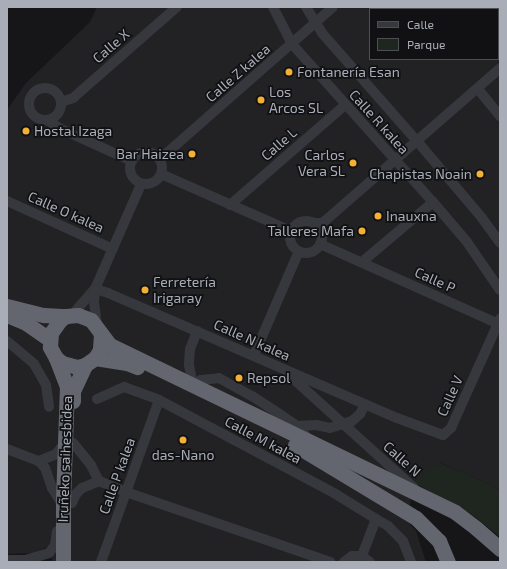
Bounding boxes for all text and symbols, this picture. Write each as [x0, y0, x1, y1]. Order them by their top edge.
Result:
legend [369, 8, 499, 60]
text: Calle [407, 17, 434, 31]
street label: Calle X [89, 25, 133, 67]
text: Parque [407, 37, 445, 51]
street label: Calle Z kalea [202, 40, 274, 106]
place label: Fontanería Esan [297, 64, 400, 80]
marker: Fontanería Esan [284, 67, 294, 77]
place label: Los Arcos SL [269, 84, 323, 116]
street label: Calle R kalea [346, 86, 412, 158]
marker: Los Arcos SL [256, 95, 266, 105]
place label: Hostal Izaga [34, 123, 113, 139]
street label: Calle L [258, 124, 300, 164]
marker: Hostal Izaga [21, 126, 31, 136]
place label: Bar Haizea [116, 146, 184, 162]
place label: Carlos Vera SL [298, 147, 345, 180]
marker: Bar Haizea [187, 149, 197, 159]
marker: Carlos Vera SL [348, 158, 358, 168]
place label: Chapistas Noain [369, 166, 472, 182]
marker: Chapistas Noain [475, 169, 485, 179]
street label: Calle O kalea [25, 188, 107, 236]
place label: Inauxna [386, 208, 437, 224]
marker: Inauxna [373, 211, 383, 221]
place label: Talleres Mafa [268, 223, 354, 239]
marker: Talleres Mafa [357, 226, 367, 236]
street label: Calle P [412, 264, 458, 296]
place label: Ferretería Irigaray [153, 274, 216, 306]
marker: Ferretería Irigaray [140, 285, 150, 295]
street label: Calle N kalea [211, 316, 293, 364]
place label: Repsol [247, 370, 290, 386]
marker: Repsol [234, 373, 244, 383]
street label: Calle V [434, 373, 466, 419]
street label: Iruñeko saihesbidea [54, 395, 76, 523]
street label: Calle M kalea [222, 413, 304, 467]
street label: Calle P kalea [95, 435, 139, 517]
marker: das-Nano [178, 435, 188, 445]
street label: Calle N [380, 438, 424, 480]
place label: das-Nano [152, 447, 214, 463]

